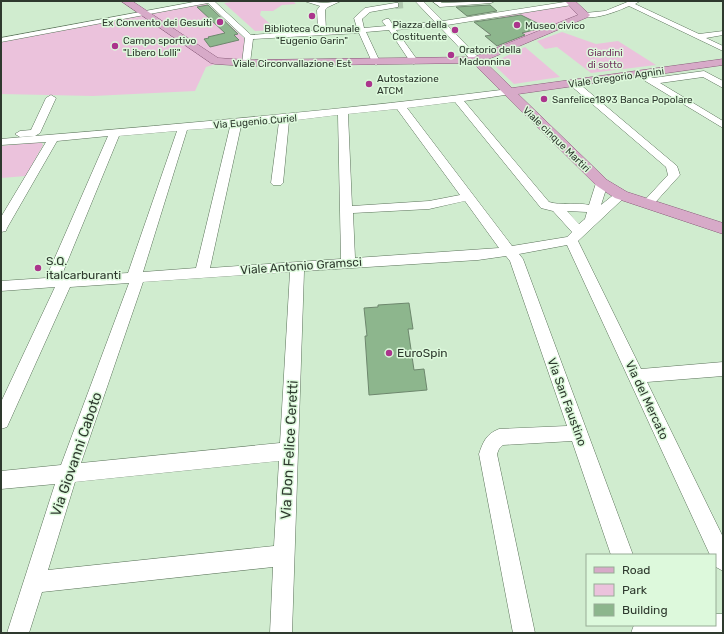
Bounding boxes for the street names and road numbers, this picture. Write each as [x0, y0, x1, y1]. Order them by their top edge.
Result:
street label: Viale Circonvallazione Est [233, 58, 351, 70]
street label: Viale Gregorio Agnini [568, 65, 665, 91]
street label: Viale cinque Martiri [520, 105, 592, 175]
street label: Via Eugenio Curiel [213, 112, 298, 132]
street label: Viale Antonio Gramsci [240, 255, 362, 277]
street label: Via San Faustino [545, 356, 590, 448]
street label: Via del Mercato [623, 358, 671, 442]
street label: Via Don Felice Ceretti [277, 380, 302, 520]
street label: Via Giovanni Caboto [47, 390, 106, 518]

